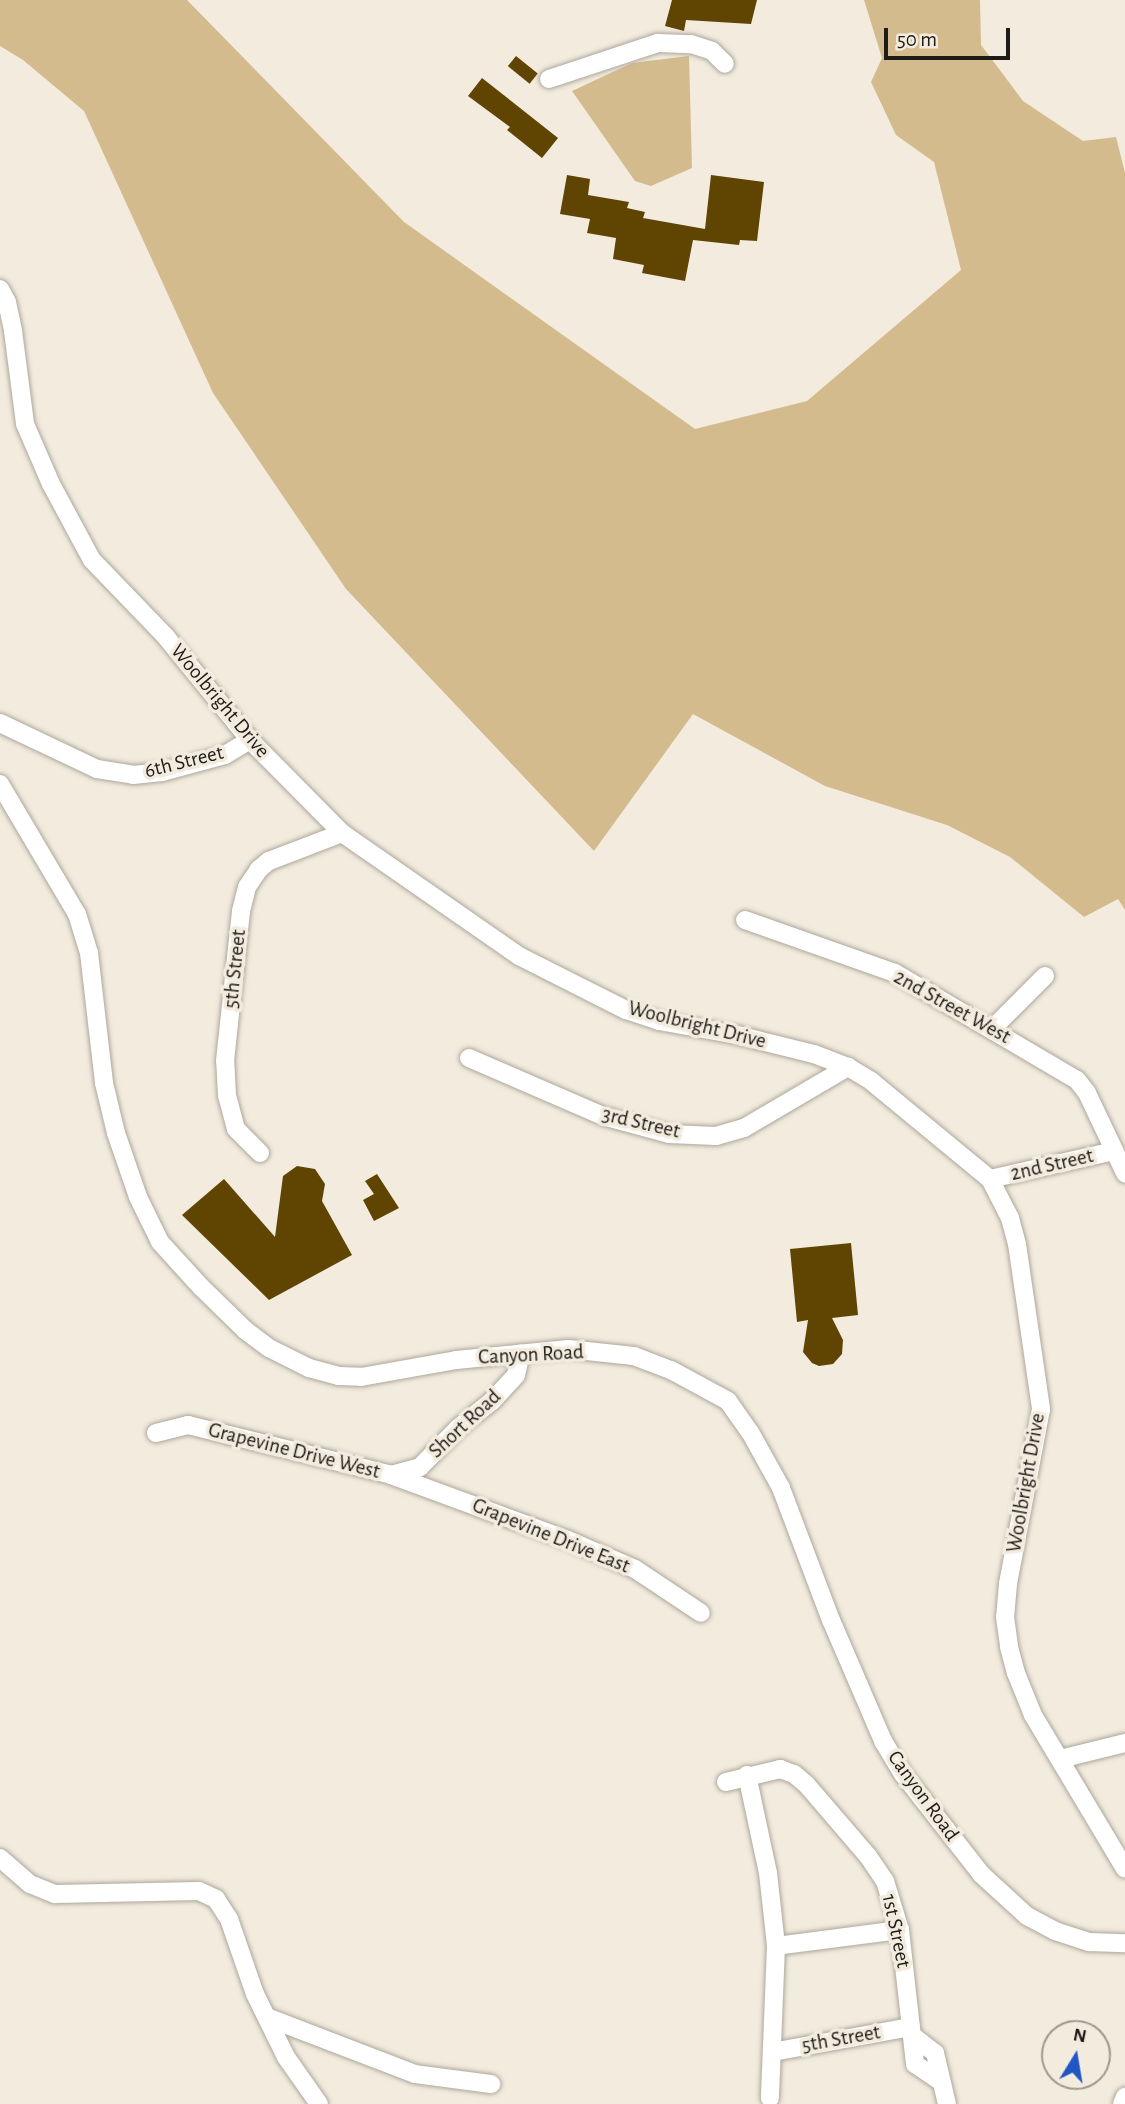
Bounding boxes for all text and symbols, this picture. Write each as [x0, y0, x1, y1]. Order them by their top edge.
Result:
scale bar [887, 14, 1013, 58]
text: 50 m [897, 29, 937, 50]
street label: Woolbright Drive [165, 639, 275, 763]
street label: 6th Street [142, 740, 226, 784]
street label: 5th Street [218, 928, 252, 1010]
street label: 2nd Street West [889, 965, 1015, 1049]
street label: Woolbright Drive [626, 996, 768, 1054]
street label: 3rd Street [600, 1102, 682, 1144]
street label: 2nd Street [1008, 1143, 1096, 1187]
street label: Canyon Road [478, 1340, 584, 1370]
street label: Short Road [424, 1384, 506, 1464]
street label: Woolbright Drive [1001, 1411, 1051, 1555]
street label: Grapevine Drive West [206, 1417, 382, 1485]
street label: Grapevine Drive East [468, 1493, 634, 1579]
street label: Canyon Road [882, 1746, 964, 1846]
street label: 1st Street [876, 1892, 916, 1970]
street label: 5th Street [800, 2020, 882, 2058]
north arrow [1041, 2020, 1111, 2090]
text: N [1071, 2025, 1088, 2046]

